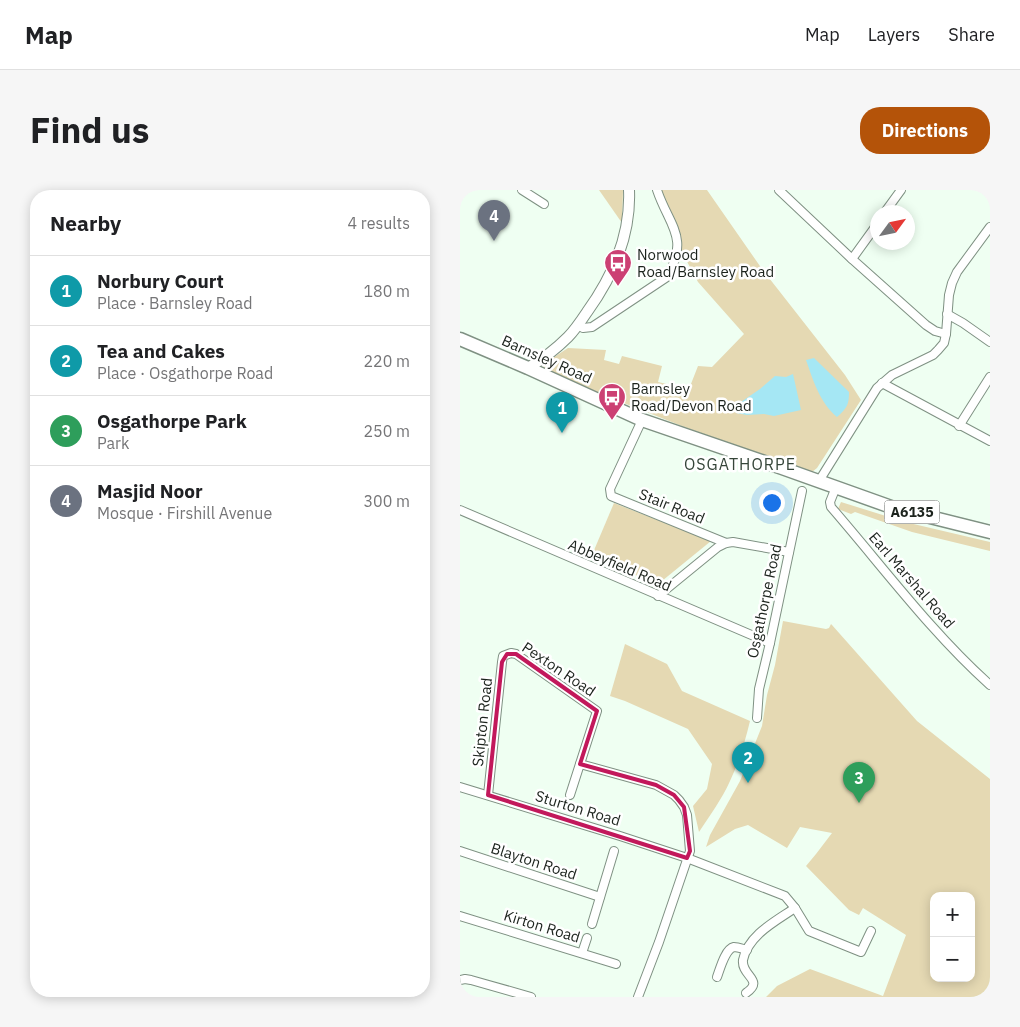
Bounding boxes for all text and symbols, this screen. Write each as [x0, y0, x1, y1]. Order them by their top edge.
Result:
text: Map [25, 19, 73, 51]
text: Map [805, 23, 840, 46]
text: Layers [868, 23, 920, 46]
text: Share [948, 23, 995, 46]
text: Find us [30, 107, 149, 153]
button: Directions [860, 107, 990, 154]
pin: 4 [478, 200, 510, 241]
north arrow [870, 205, 915, 250]
text: Nearby [50, 209, 121, 237]
text: 4 results [347, 213, 410, 233]
place label: Norwood Road/Barnsley Road [637, 245, 774, 281]
bus stop icon: Norwood Road/Barnsley Road [603, 248, 633, 287]
text: Norbury Court [97, 269, 224, 293]
text: 1 [61, 281, 71, 301]
text: 180 m [363, 281, 410, 301]
text: Place · Barnsley Road [97, 293, 252, 313]
street label: Barnsley Road [499, 331, 595, 387]
text: Tea and Cakes [97, 339, 225, 363]
text: 2 [61, 351, 71, 371]
text: 220 m [363, 351, 410, 371]
text: Place · Osgathorpe Road [97, 363, 273, 383]
place label: Barnsley Road/Devon Road [631, 379, 752, 415]
bus stop icon: Barnsley Road/Devon Road [597, 382, 627, 421]
pin: 1 [546, 392, 578, 433]
text: Osgathorpe Park [97, 409, 247, 433]
text: 3 [61, 421, 71, 441]
text: 250 m [363, 421, 410, 441]
text: Park [97, 433, 129, 453]
district label: OSGATHORPE [684, 454, 796, 474]
text: Masjid Noor [97, 479, 203, 503]
street label: Stair Road [636, 484, 708, 528]
your location [759, 490, 785, 516]
text: 4 [61, 491, 71, 511]
text: 300 m [363, 491, 410, 511]
road number: A6135 [884, 501, 940, 524]
text: Mosque · Firshill Avenue [97, 503, 272, 523]
street label: Earl Marshal Road [865, 528, 959, 632]
street label: Abbeyfield Road [566, 535, 674, 595]
street label: Osgathorpe Road [743, 542, 785, 660]
street label: Pexton Road [519, 637, 599, 701]
street label: Skipton Road [468, 677, 496, 767]
pin: 2 [732, 742, 764, 783]
pin: 3 [843, 762, 875, 803]
street label: Sturton Road [533, 786, 623, 830]
street label: Blayton Road [489, 838, 579, 884]
map controls [930, 892, 975, 982]
button: + [930, 892, 975, 937]
street label: Kirton Road [501, 905, 583, 947]
button: − [930, 937, 975, 982]

